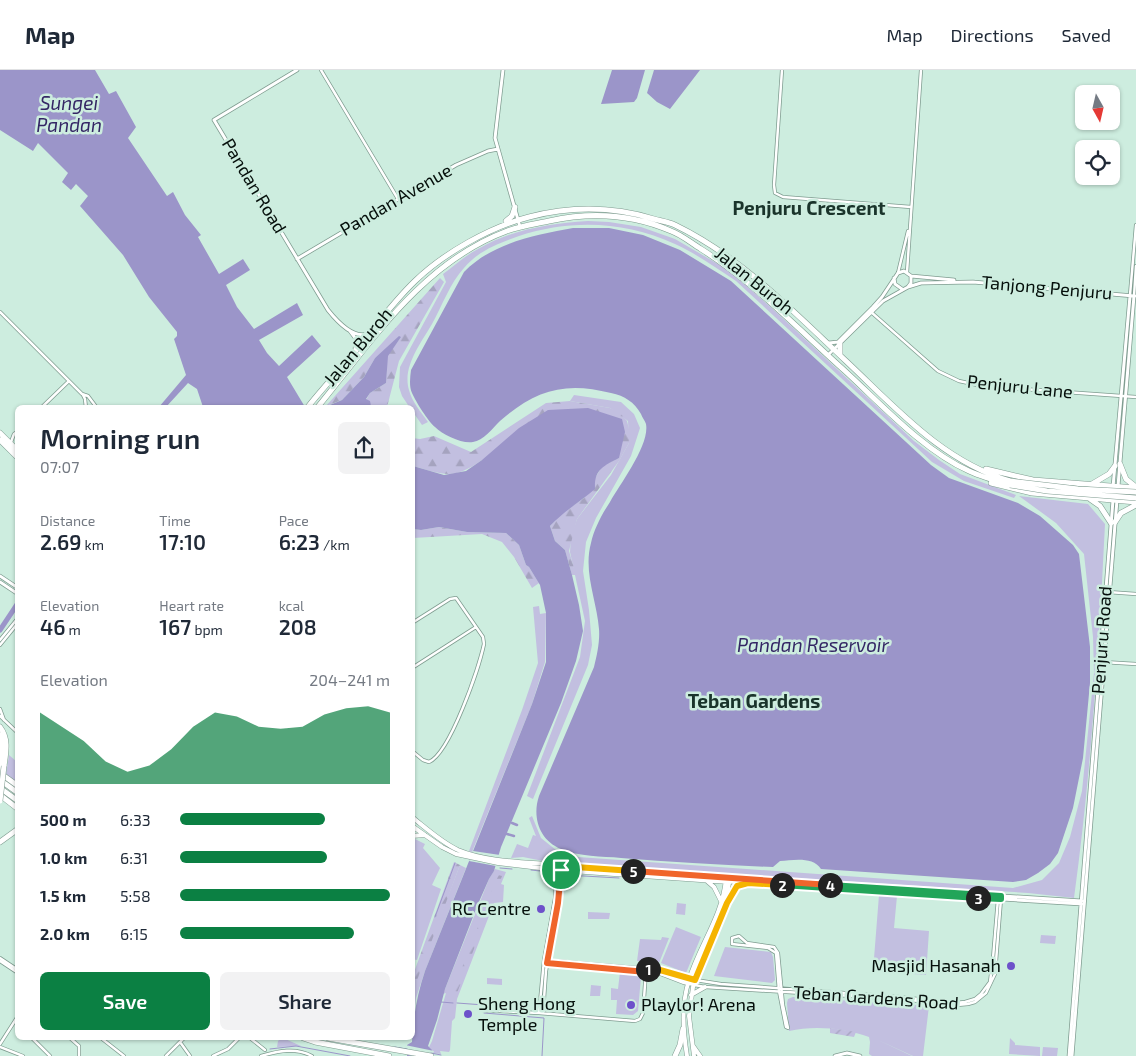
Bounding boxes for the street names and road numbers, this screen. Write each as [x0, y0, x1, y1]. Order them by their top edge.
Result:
street label: Pandan Road [218, 134, 292, 237]
street label: Pandan Avenue [336, 158, 455, 240]
street label: Jalan Buroh [711, 242, 798, 319]
street label: Tanjong Penjuru [981, 270, 1113, 304]
street label: Jalan Buroh [318, 303, 396, 390]
street label: Penjuru Lane [966, 370, 1074, 402]
street label: Penjuru Road [1086, 585, 1116, 695]
street label: Teban Gardens Road [793, 980, 960, 1014]

